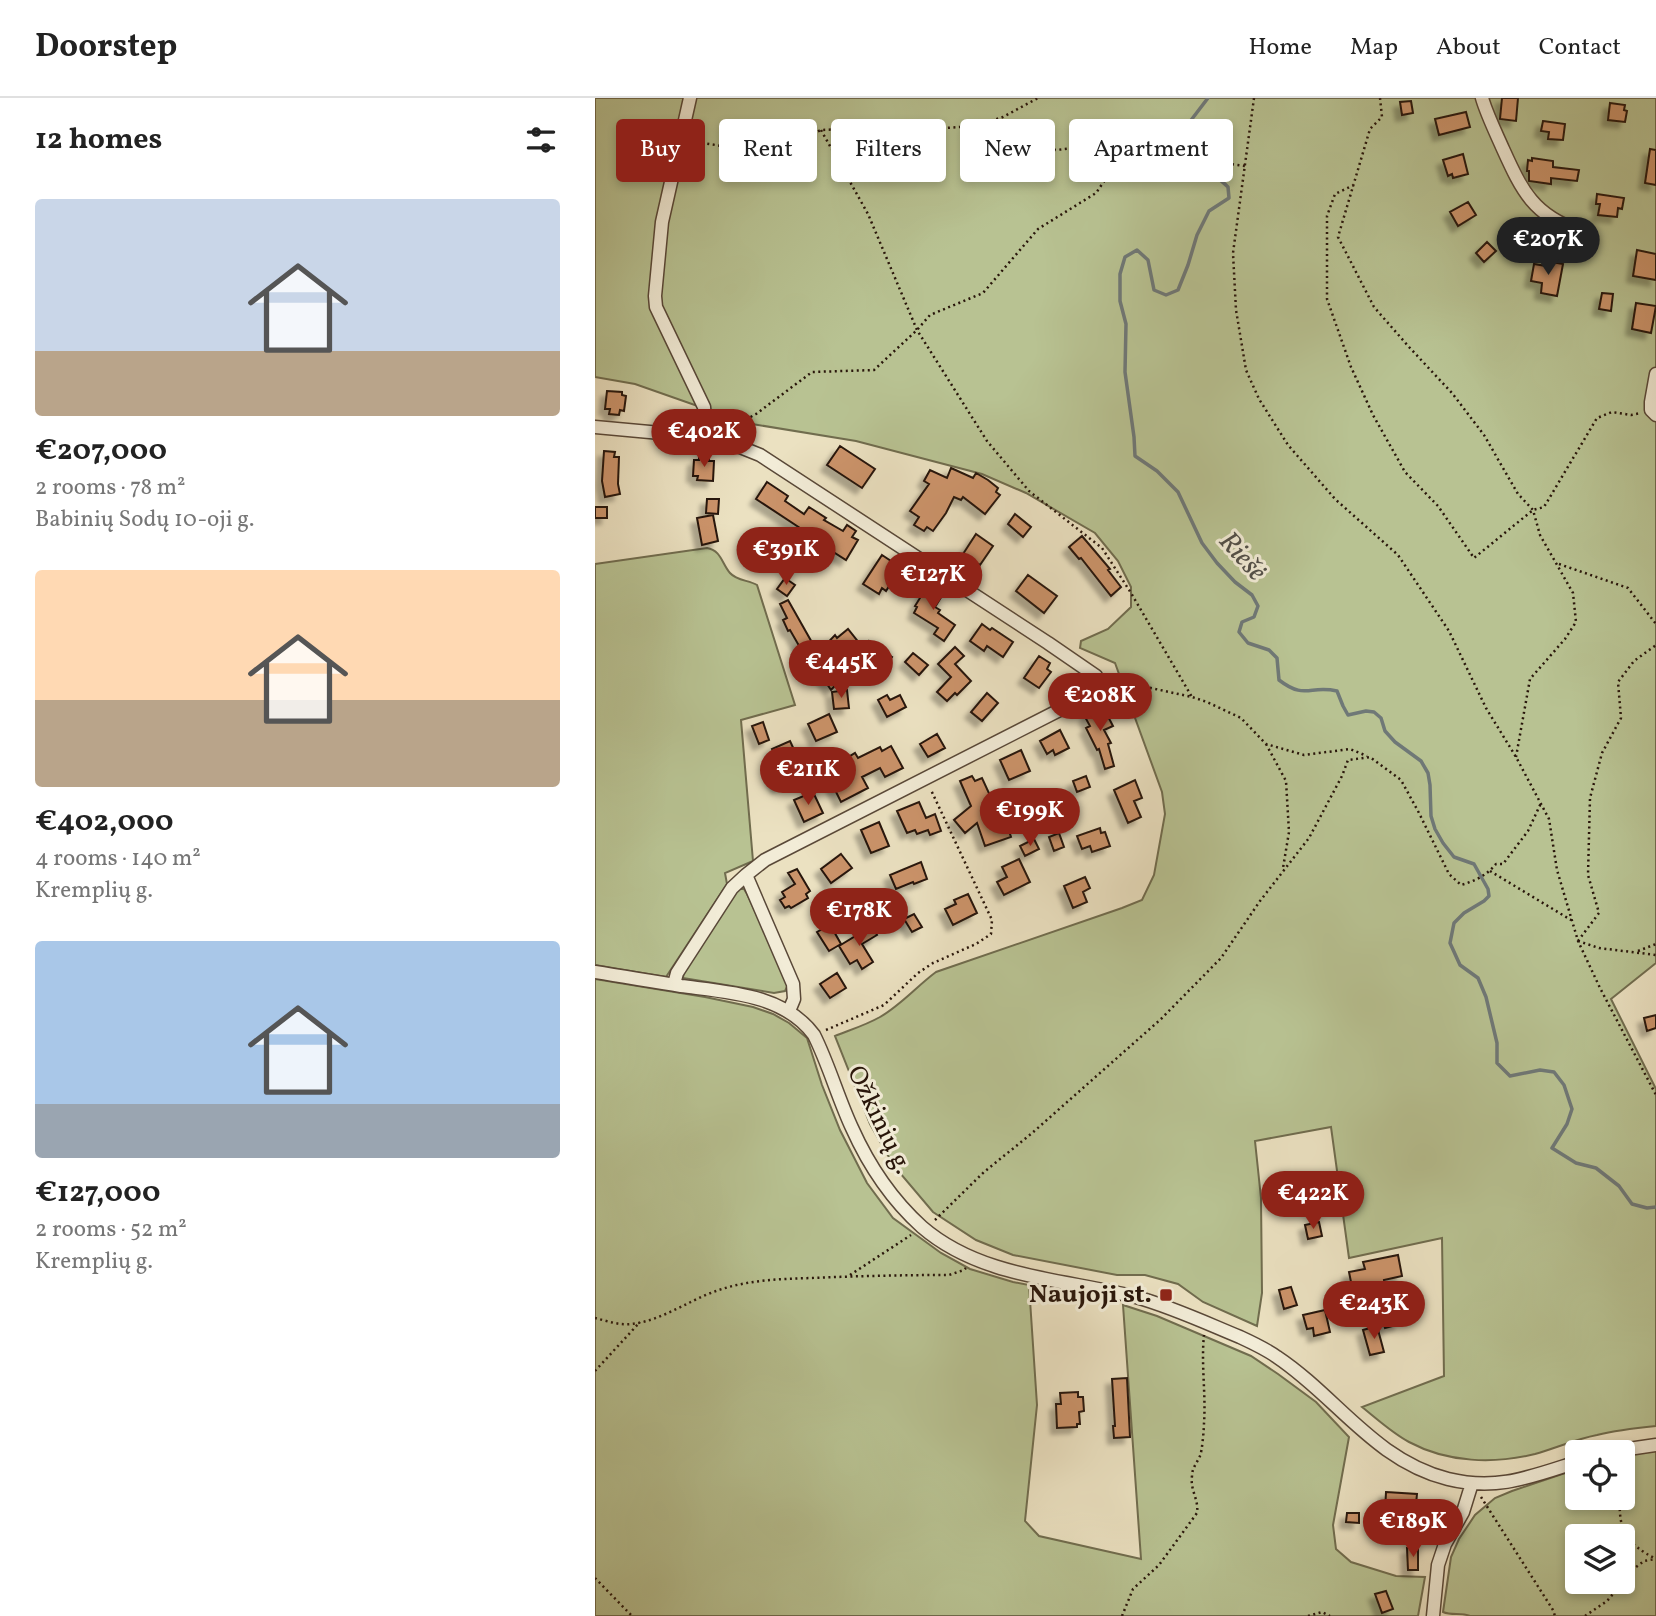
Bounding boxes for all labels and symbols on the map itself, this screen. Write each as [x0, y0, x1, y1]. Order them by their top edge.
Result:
pin: €207K [1499, 218, 1597, 277]
pin: €402K [655, 410, 753, 469]
water label: Riešė [1209, 524, 1275, 590]
pin: €391K [737, 528, 835, 587]
pin: €127K [884, 552, 982, 612]
pin: €445K [792, 640, 890, 700]
pin: €208K [1051, 674, 1149, 733]
pin: €211K [759, 748, 857, 807]
pin: €199K [981, 788, 1079, 848]
pin: €178K [810, 888, 908, 948]
street label: Ožkinių g. [837, 1060, 921, 1180]
pin: €422K [1264, 1172, 1362, 1231]
place label: Naujoji st. [1029, 1277, 1152, 1313]
pin: €243K [1325, 1282, 1423, 1341]
marker: Naujoji st. [1158, 1287, 1174, 1303]
pin: €189K [1364, 1500, 1462, 1559]

